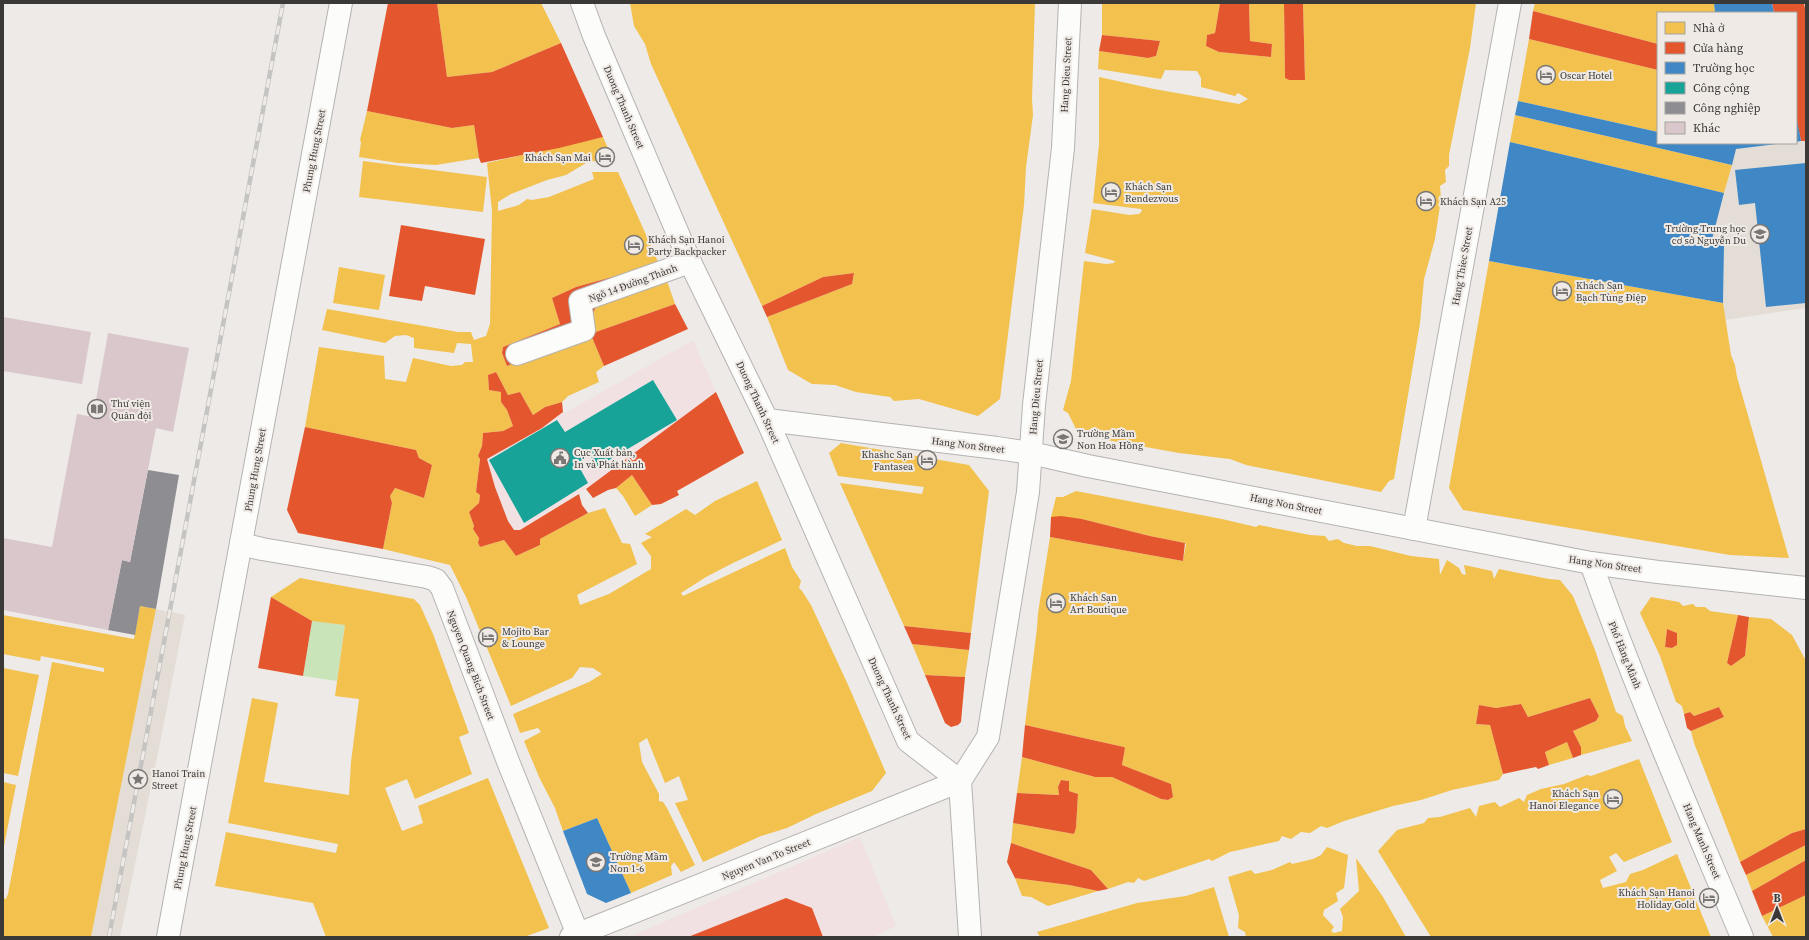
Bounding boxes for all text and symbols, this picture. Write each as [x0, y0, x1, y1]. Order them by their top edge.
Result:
legend [1657, 12, 1797, 144]
text: Nhà ở [1693, 20, 1725, 36]
street label: Hang Dieu Street [1058, 36, 1075, 113]
text: Cửa hàng [1693, 40, 1743, 56]
text: Trường học [1693, 60, 1755, 76]
street label: Duong Thanh Street [601, 63, 648, 151]
hotel icon: Oscar Hotel [1535, 64, 1557, 86]
place label: Oscar Hotel [1560, 69, 1612, 82]
text: Công cộng [1693, 80, 1749, 96]
text: Công nghiệp [1693, 100, 1761, 116]
street label: Phung Hung Street [300, 108, 329, 194]
text: Khác [1693, 120, 1720, 136]
hotel icon: Khách Sạn Mai [594, 146, 616, 168]
place label: Khách Sạn Mai [525, 151, 591, 164]
place label: Khách Sạn Rendezvous [1125, 180, 1178, 205]
hotel icon: Khách Sạn Rendezvous [1100, 181, 1122, 203]
hotel icon: Khách Sạn A25 [1415, 190, 1437, 212]
place label: Khách Sạn A25 [1440, 195, 1506, 208]
place label: Trường Trung học cơ sở Nguyễn Du [1666, 222, 1746, 247]
school or university icon: Trường Trung học cơ sở Nguyễn Du [1749, 223, 1771, 245]
street label: Hang Thiec Street [1449, 225, 1475, 306]
place label: Khách Sạn Hanoi Party Backpacker [648, 233, 727, 258]
hotel icon: Khách Sạn Hanoi Party Backpacker [623, 234, 645, 256]
street label: Ngõ 14 Đường Thành [587, 261, 679, 305]
place label: Khách Sạn Bạch Tùng Điệp [1576, 279, 1647, 304]
hotel icon: Khách Sạn Bạch Tùng Điệp [1551, 280, 1573, 302]
street label: Hang Dieu Street [1026, 358, 1046, 435]
street label: Duong Thanh Street [733, 359, 783, 446]
place label: Thư viện Quân đội [111, 397, 151, 422]
library icon: Thư viện Quân đội [86, 398, 108, 420]
street label: Phung Hung Street [241, 427, 269, 513]
place label: Trường Mầm Non Hoa Hồng [1077, 427, 1143, 452]
school or university icon: Trường Mầm Non Hoa Hồng [1052, 428, 1074, 450]
street label: Hang Non Street [931, 434, 1006, 456]
place label: Cục Xuất bản, In và Phát hành [574, 446, 644, 471]
public building icon: Cục Xuất bản, In và Phát hành [549, 447, 571, 469]
place label: Khashc Sạn Fantasea [862, 448, 914, 473]
hotel icon: Khashc Sạn Fantasea [916, 449, 938, 471]
street label: Hang Non Street [1249, 491, 1324, 518]
street label: Hang Non Street [1568, 552, 1643, 576]
place label: Khách Sạn Art Boutique [1070, 591, 1127, 616]
hotel icon: Khách Sạn Art Boutique [1045, 592, 1067, 614]
street label: Nguyen Quang Bich Street [444, 608, 498, 722]
street label: Phố Hàng Mành [1605, 619, 1645, 691]
place label: Mojito Bar & Lounge [502, 625, 549, 650]
hotel icon: Mojito Bar & Lounge [477, 626, 499, 648]
street label: Duong Thanh Street [865, 655, 915, 742]
place label: Hanoi Train Street [152, 767, 205, 792]
place icon: Hanoi Train Street [127, 768, 149, 790]
place label: Khách Sạn Hanoi Elegance [1529, 787, 1599, 812]
hotel icon: Khách Sạn Hanoi Elegance [1602, 788, 1624, 810]
street label: Hang Manh Street [1680, 801, 1724, 881]
street label: Phung Hung Street [171, 805, 200, 891]
street label: Nguyen Van To Street [720, 835, 813, 883]
place label: Trường Mầm Non 1-6 [610, 850, 668, 875]
school or university icon: Trường Mầm Non 1-6 [585, 851, 607, 873]
place label: Khách Sạn Hanoi Holiday Gold [1618, 886, 1695, 911]
hotel icon: Khách Sạn Hanoi Holiday Gold [1698, 887, 1720, 909]
north arrow [1757, 888, 1797, 928]
text: B [1773, 891, 1781, 906]

